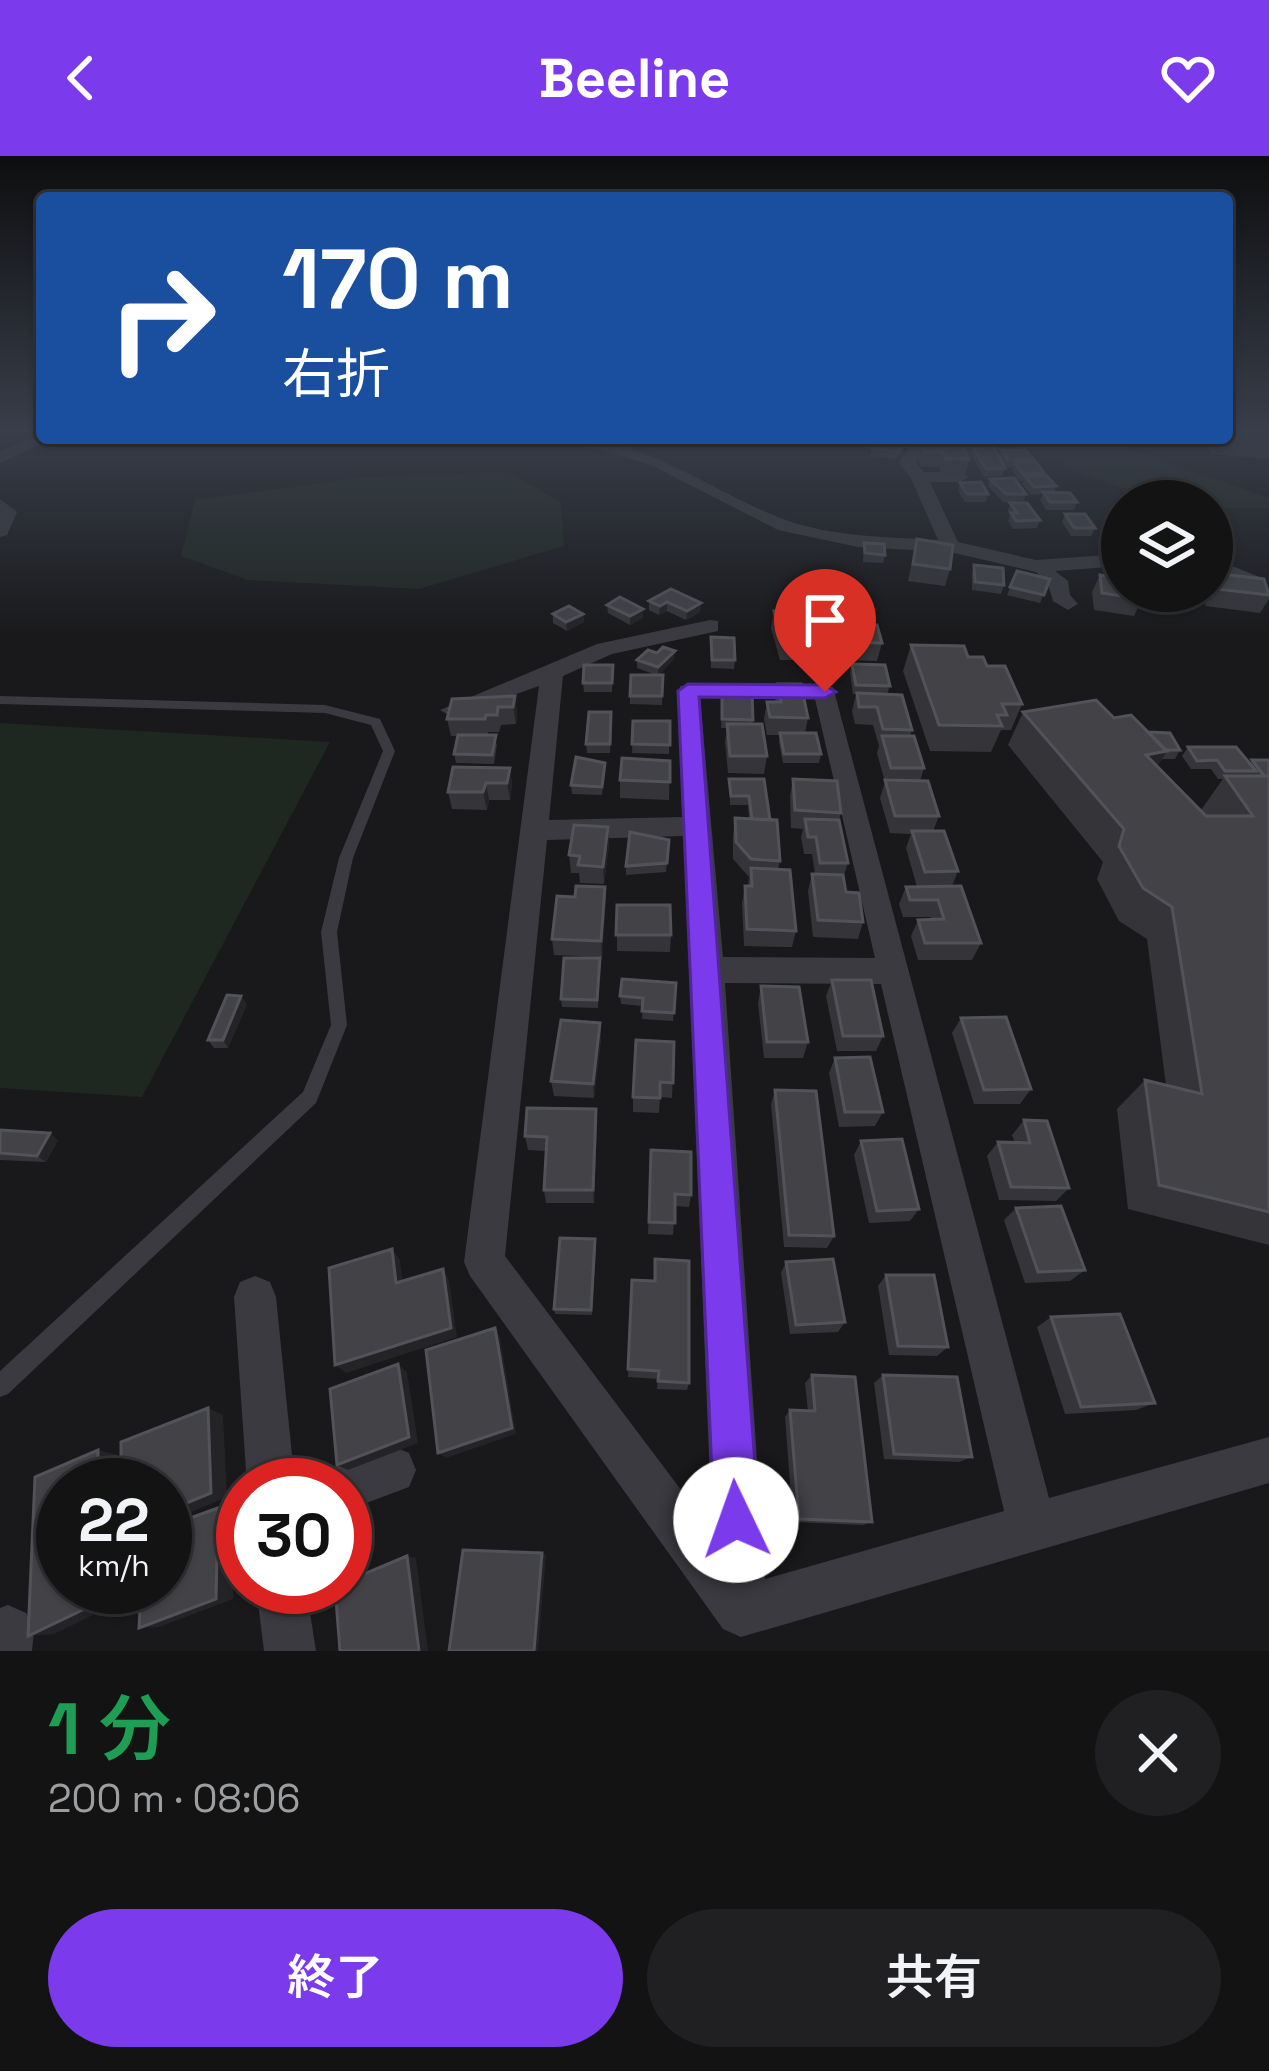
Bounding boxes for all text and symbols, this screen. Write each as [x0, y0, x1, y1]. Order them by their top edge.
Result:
text: Beeline [539, 44, 730, 113]
icon: back [48, 45, 114, 111]
icon: heart [1155, 45, 1221, 111]
text: 170 m [282, 225, 514, 333]
icon: right [84, 240, 240, 396]
text: 右折 [282, 340, 390, 409]
map controls [1101, 480, 1233, 612]
button: layers [1101, 480, 1233, 612]
pin [774, 569, 876, 692]
icon: arrive [792, 587, 858, 653]
position arrow [673, 1457, 799, 1583]
speed limit sign: 30 [216, 1458, 372, 1614]
text: 22 [78, 1482, 150, 1559]
text: km/h [78, 1546, 150, 1585]
text: 1 分 [48, 1683, 171, 1775]
button: close [1095, 1690, 1221, 1816]
text: 200 m · 08:06 [48, 1774, 300, 1823]
button: 終了 [48, 1909, 623, 2047]
button: 共有 [647, 1909, 1221, 2047]

